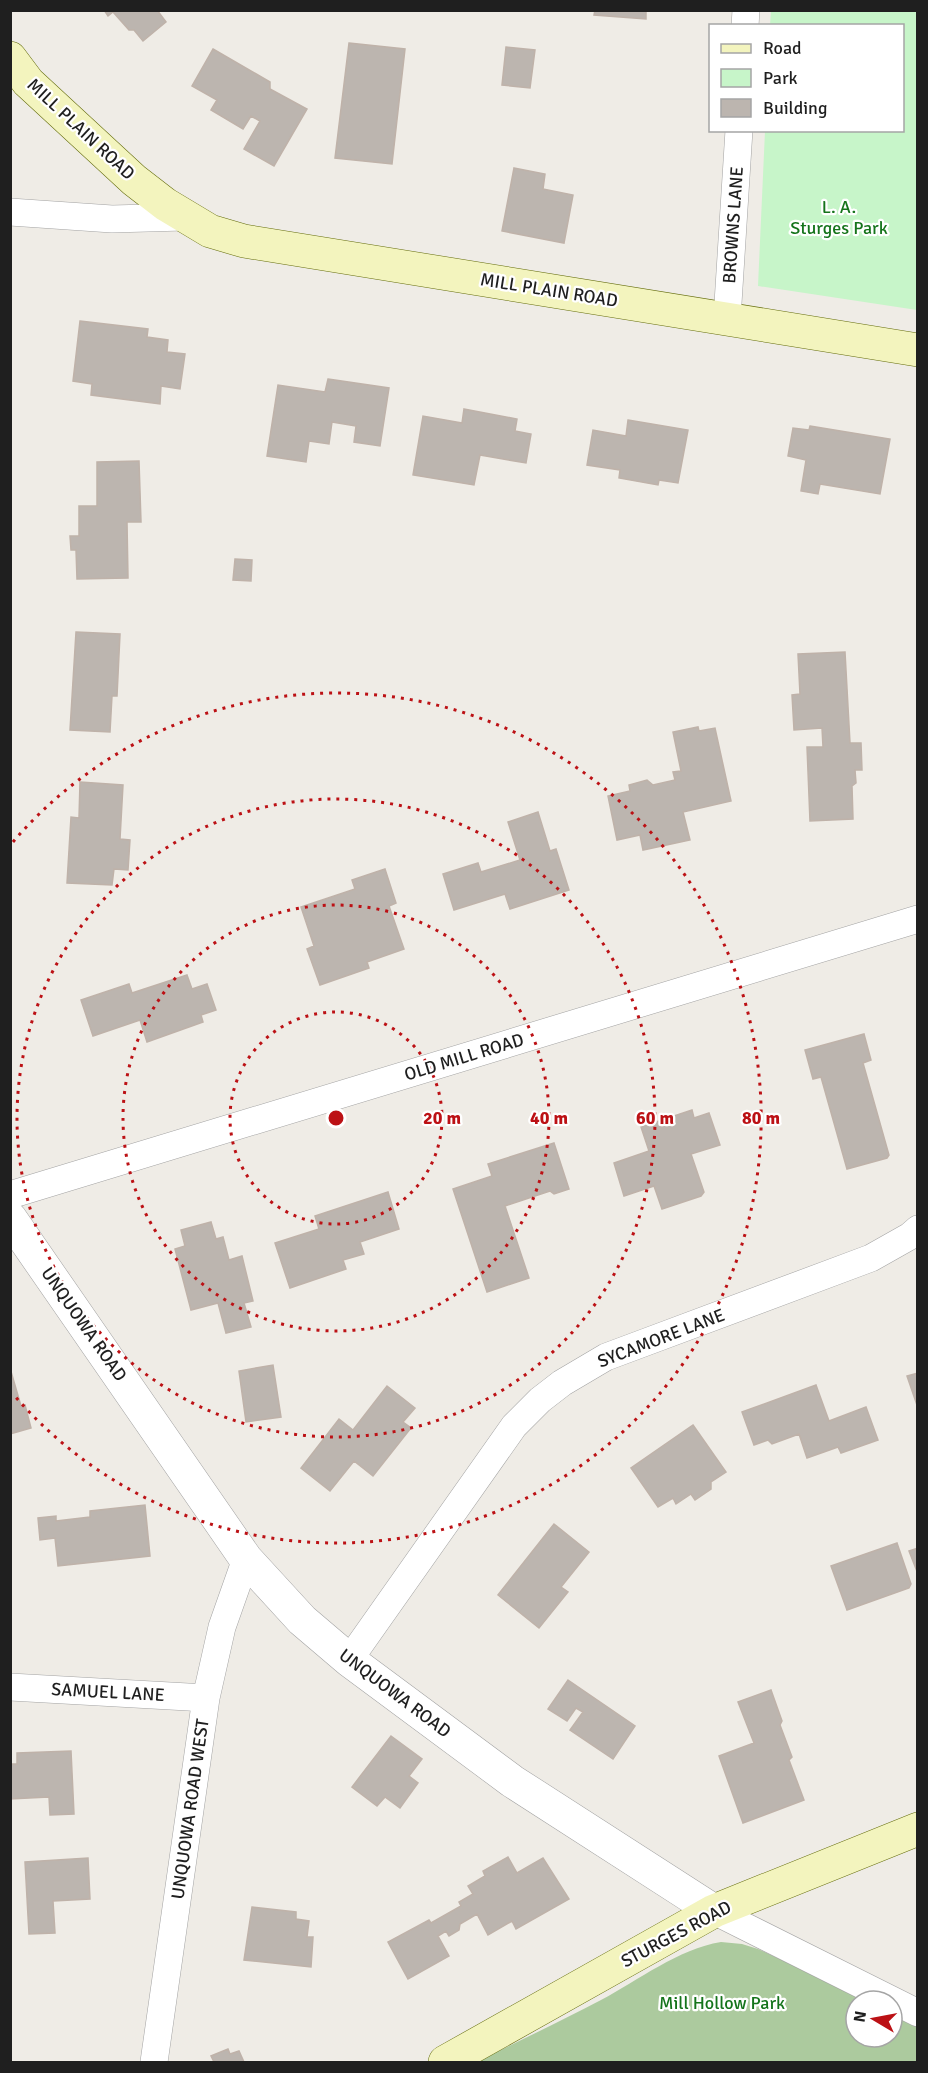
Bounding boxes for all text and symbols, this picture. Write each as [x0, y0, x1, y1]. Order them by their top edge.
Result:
legend [709, 24, 904, 132]
text: Road [763, 37, 802, 59]
text: Park [763, 67, 798, 89]
street label: MILL PLAIN ROAD [23, 74, 139, 184]
text: Building [763, 97, 827, 119]
street label: BROWNS LANE [718, 166, 748, 284]
park label: L. A. Sturges Park [790, 196, 888, 239]
street label: MILL PLAIN ROAD [479, 268, 619, 312]
street label: OLD MILL ROAD [402, 1028, 526, 1086]
text: 20 m [423, 1107, 461, 1129]
text: 40 m [530, 1107, 568, 1129]
text: 60 m [636, 1107, 674, 1129]
text: 80 m [742, 1107, 780, 1129]
centre of rings [326, 1108, 346, 1128]
street label: UNQUOWA ROAD [36, 1263, 132, 1385]
street label: SYCAMORE LANE [594, 1304, 728, 1372]
street label: UNQUOWA ROAD [335, 1644, 455, 1742]
street label: SAMUEL LANE [51, 1678, 165, 1706]
street label: UNQUOWA ROAD WEST [166, 1717, 214, 1901]
street label: STURGES ROAD [617, 1896, 735, 1972]
north arrow [844, 1989, 904, 2049]
park label: Mill Hollow Park [659, 1992, 785, 2014]
text: N [849, 2009, 871, 2024]

